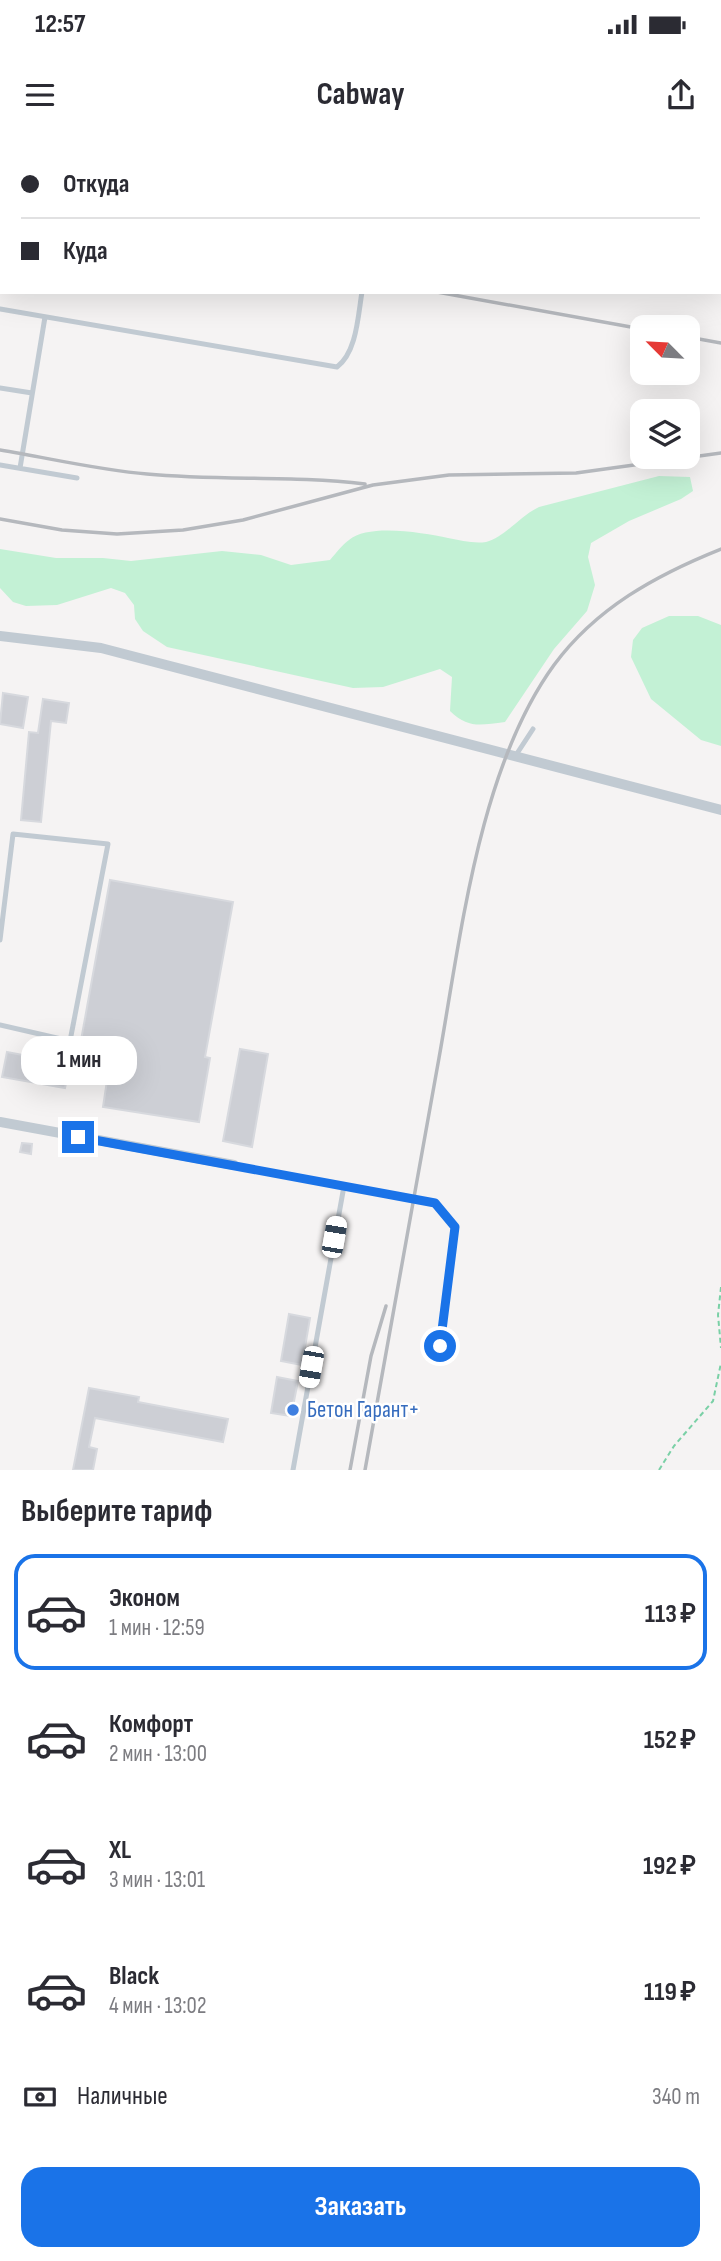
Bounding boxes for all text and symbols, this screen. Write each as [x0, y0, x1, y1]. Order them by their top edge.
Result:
text: 12:57 [35, 9, 85, 40]
text: Cabway [316, 75, 405, 114]
icon: menu [21, 76, 59, 114]
icon: share [662, 76, 700, 114]
text: Откуда [63, 169, 129, 200]
text: Куда [63, 236, 108, 267]
north arrow [630, 315, 700, 385]
map controls [630, 315, 700, 469]
button: layers [630, 399, 700, 469]
callout: 1 мин [20, 1035, 136, 1084]
text: 1 мин [57, 1046, 101, 1074]
route end [62, 1121, 94, 1153]
car [321, 1214, 348, 1260]
route start [424, 1330, 456, 1362]
car [298, 1344, 325, 1390]
place label: Бетон Гарант+ [307, 1396, 419, 1424]
marker: Бетон Гарант+ [285, 1402, 301, 1418]
text: Выберите тариф [21, 1492, 212, 1531]
icon: car [25, 1581, 88, 1644]
text: Эконом [109, 1583, 180, 1614]
text: 113 ₽ [645, 1599, 696, 1630]
text: 1 мин · 12:59 [109, 1614, 205, 1642]
icon: car [25, 1707, 88, 1770]
text: Комфорт [109, 1709, 193, 1740]
text: 152 ₽ [644, 1725, 696, 1756]
text: 2 мин · 13:00 [109, 1740, 207, 1768]
icon: car [25, 1833, 88, 1896]
text: XL [109, 1835, 131, 1866]
text: 192 ₽ [643, 1851, 696, 1882]
text: 3 мин · 13:01 [109, 1866, 205, 1894]
icon: car [25, 1959, 88, 2022]
text: Black [109, 1961, 159, 1992]
text: 119 ₽ [644, 1977, 696, 2008]
text: 4 мин · 13:02 [109, 1992, 206, 2020]
icon: cash [21, 2078, 59, 2116]
text: Наличные [77, 2081, 168, 2112]
text: 340 m [652, 2083, 700, 2111]
button: Заказать [21, 2167, 700, 2247]

